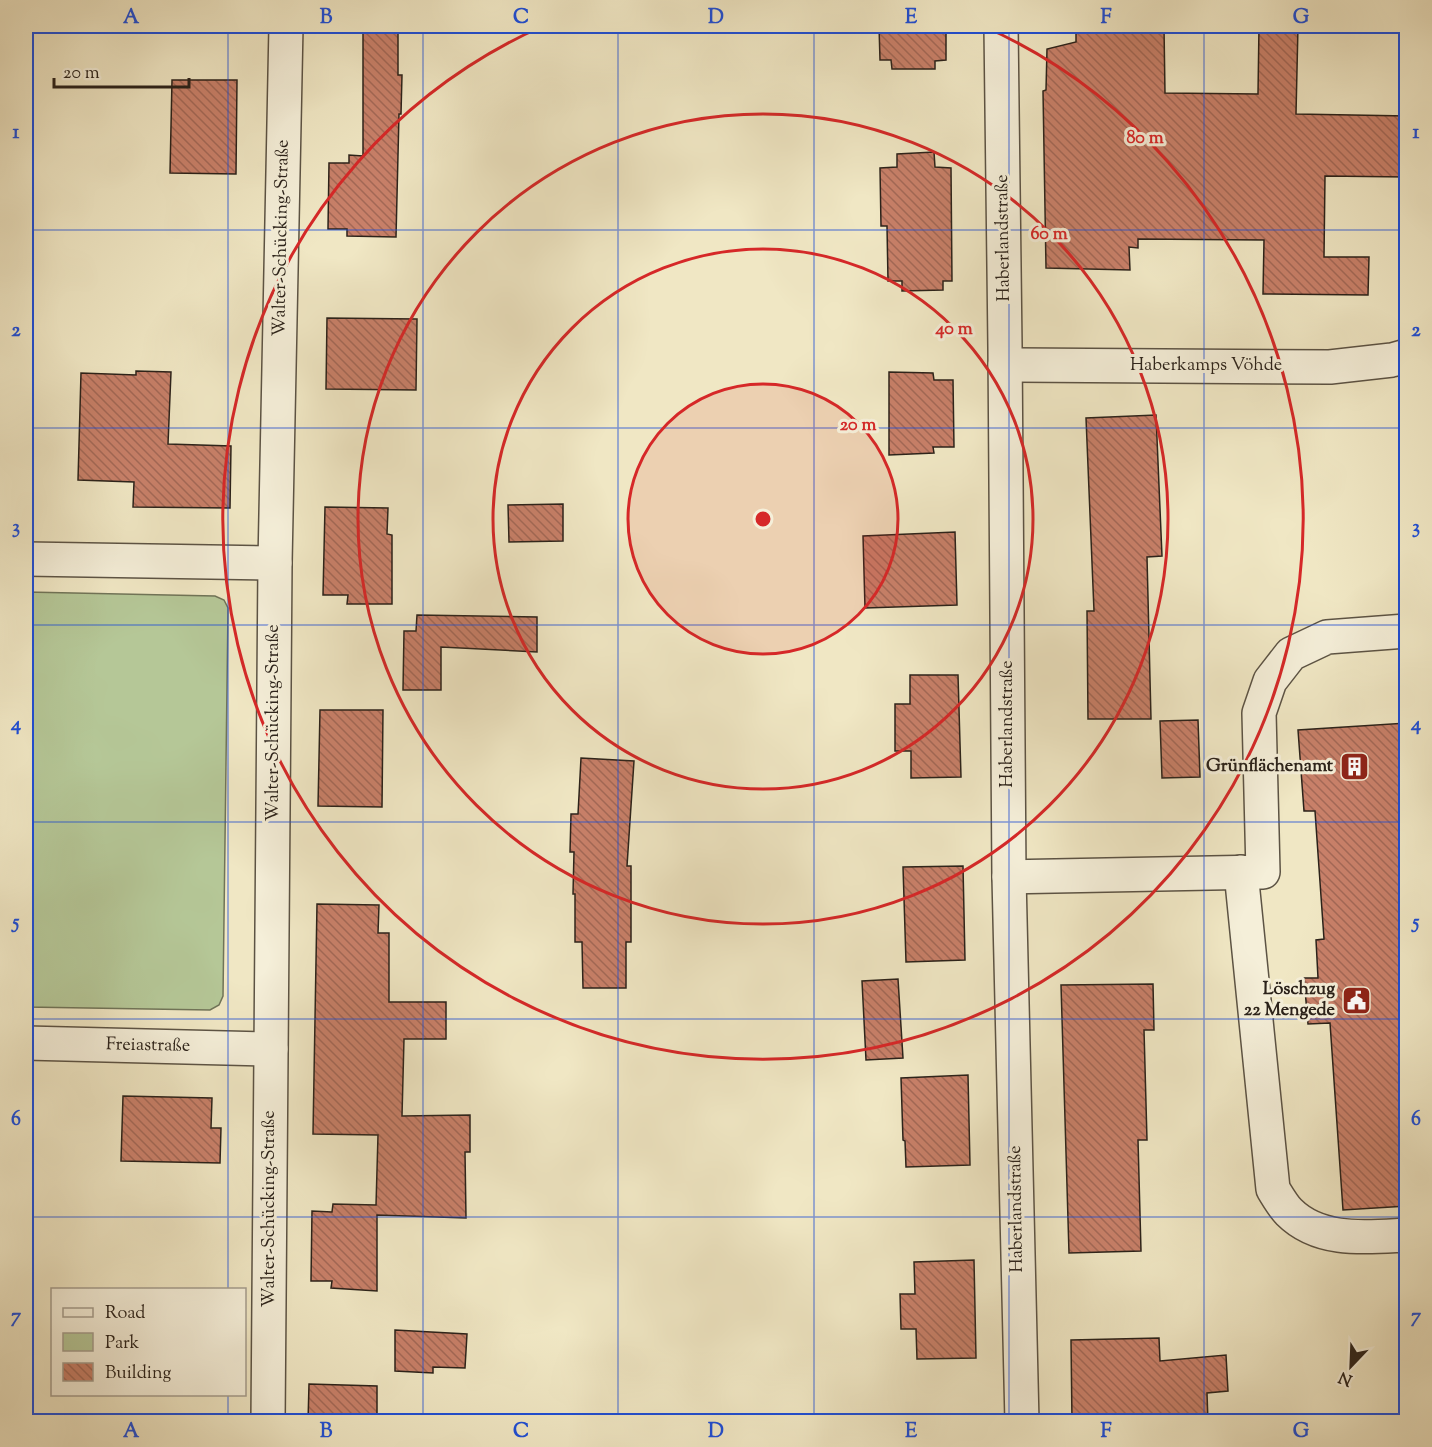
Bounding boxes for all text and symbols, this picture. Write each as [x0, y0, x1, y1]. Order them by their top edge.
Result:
text: A [123, 4, 140, 33]
text: B [320, 4, 333, 33]
text: C [513, 4, 529, 33]
text: D [708, 4, 724, 33]
text: E [905, 4, 918, 33]
text: F [1100, 4, 1112, 33]
text: G [1293, 4, 1310, 33]
scale bar [54, 51, 189, 89]
text: 20 m [63, 61, 100, 87]
text: 1 [13, 119, 20, 148]
text: 1 [1413, 119, 1420, 148]
text: 80 m [1126, 126, 1164, 152]
street label: Walter-Schücking-Straße [267, 139, 297, 337]
street label: Haberlandstraße [990, 174, 1018, 302]
text: 60 m [1030, 222, 1068, 248]
text: 2 [11, 317, 21, 346]
text: 40 m [934, 317, 973, 343]
text: 2 [1411, 317, 1421, 346]
street label: Haberkamps Vöhde [1130, 353, 1282, 379]
text: 20 m [840, 413, 876, 439]
centre of rings [753, 509, 773, 529]
text: 3 [12, 514, 20, 543]
text: 3 [1412, 514, 1420, 543]
street label: Walter-Schücking-Straße [261, 624, 287, 822]
street label: Haberlandstraße [995, 660, 1021, 788]
text: 4 [10, 711, 21, 740]
text: 4 [1410, 711, 1421, 740]
building icon: Grünflächenamt [1338, 751, 1370, 783]
place label: Grünflächenamt [1206, 754, 1334, 780]
text: 5 [11, 909, 20, 938]
text: 5 [1411, 909, 1420, 938]
place label: Löschzug 22 Mengede [1244, 977, 1336, 1024]
public building icon: Löschzug 22 Mengede [1340, 984, 1372, 1016]
street label: Freiastraße [106, 1032, 190, 1060]
text: 6 [11, 1106, 21, 1135]
text: 6 [1411, 1106, 1421, 1135]
street label: Walter-Schücking-Straße [257, 1110, 283, 1308]
street label: Haberlandstraße [1003, 1145, 1031, 1273]
legend [51, 1288, 246, 1396]
text: Road [105, 1301, 145, 1327]
text: 7 [11, 1303, 22, 1332]
text: 7 [1411, 1303, 1422, 1332]
text: Park [105, 1331, 140, 1357]
north arrow [1321, 1336, 1381, 1396]
text: Building [105, 1361, 171, 1387]
text: N [1336, 1364, 1356, 1391]
text: A [123, 1418, 140, 1447]
text: B [320, 1418, 333, 1447]
text: C [513, 1418, 529, 1447]
text: D [708, 1418, 724, 1447]
text: E [905, 1418, 918, 1447]
text: F [1100, 1418, 1112, 1447]
text: G [1293, 1418, 1310, 1447]

